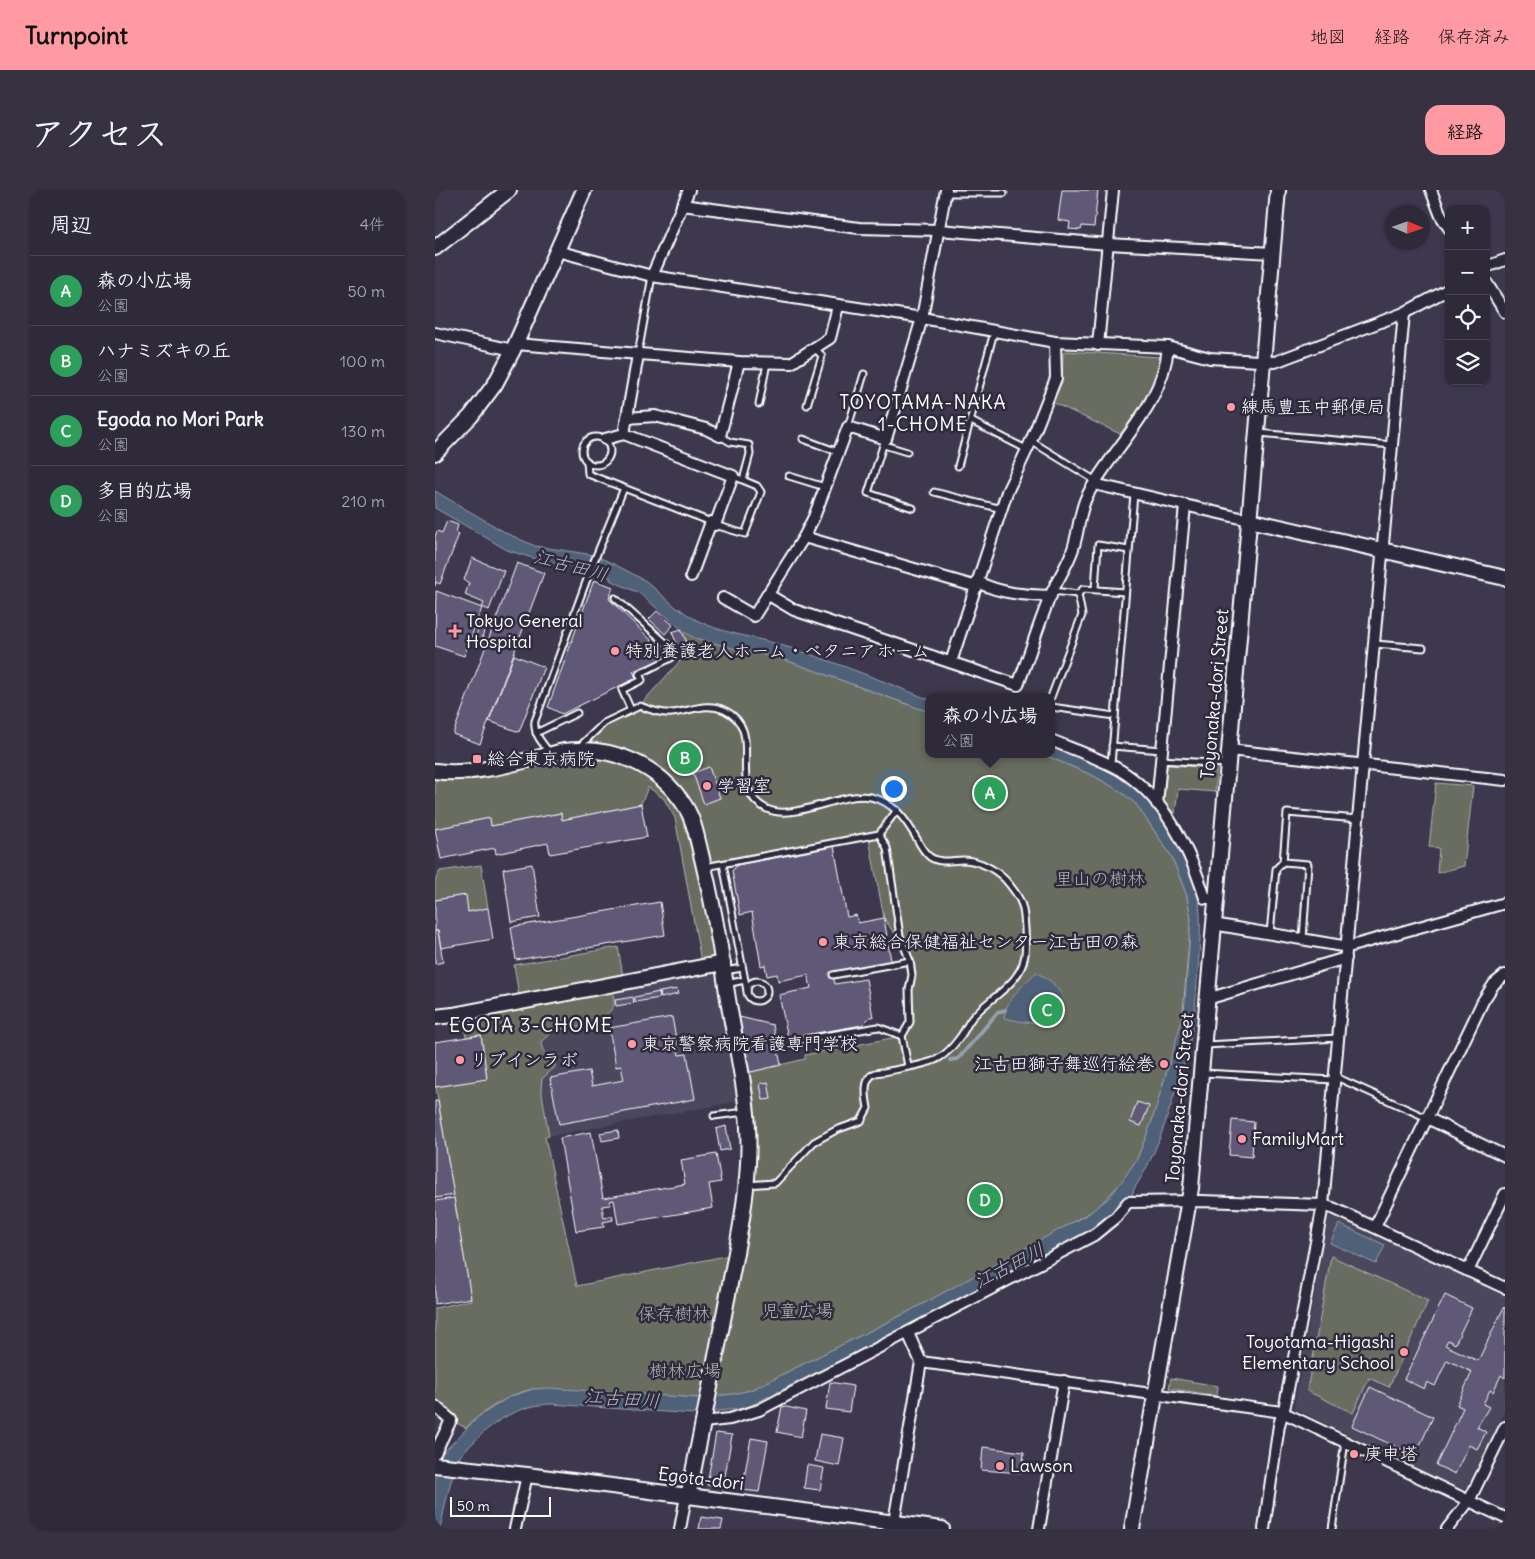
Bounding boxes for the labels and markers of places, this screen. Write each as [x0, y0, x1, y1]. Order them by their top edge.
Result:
place label: 練馬豊玉中郵便局 [1241, 395, 1385, 418]
marker: 練馬豊玉中郵便局 [1225, 401, 1237, 413]
place label: Tokyo General Hospital [466, 609, 582, 653]
marker: Tokyo General Hospital [448, 624, 462, 638]
place label: 特別養護老人ホーム・ベタニアホーム [625, 639, 930, 662]
marker: 特別養護老人ホーム・ベタニアホーム [609, 645, 621, 657]
pin: B [669, 739, 701, 777]
place label: 総合東京病院 [487, 747, 595, 770]
marker: 総合東京病院 [471, 753, 483, 765]
place label: 学習室 [717, 774, 771, 797]
pin: A [974, 774, 1006, 812]
marker: 学習室 [701, 780, 713, 792]
place label: 東京総合保健福祉センター江古田の森 [833, 930, 1138, 953]
marker: 東京総合保健福祉センター江古田の森 [817, 936, 829, 948]
pin: C [1031, 991, 1063, 1029]
place label: 東京警察病院看護専門学校 [642, 1032, 858, 1055]
marker: 東京警察病院看護専門学校 [626, 1038, 638, 1050]
place label: リブインラボ [470, 1048, 578, 1071]
place label: 江古田獅子舞巡行絵巻 [974, 1052, 1155, 1075]
marker: リブインラボ [454, 1054, 466, 1066]
marker: 江古田獅子舞巡行絵巻 [1158, 1058, 1170, 1070]
place label: FamilyMart [1252, 1127, 1344, 1150]
marker: FamilyMart [1236, 1133, 1248, 1145]
pin: D [969, 1181, 1001, 1219]
place label: Toyotama-Higashi Elementary School [1242, 1330, 1394, 1374]
marker: Toyotama-Higashi Elementary School [1398, 1346, 1410, 1358]
place label: 庚申塔 [1364, 1442, 1418, 1465]
marker: 庚申塔 [1348, 1448, 1360, 1460]
place label: Lawson [1010, 1454, 1073, 1477]
marker: Lawson [994, 1460, 1006, 1472]

